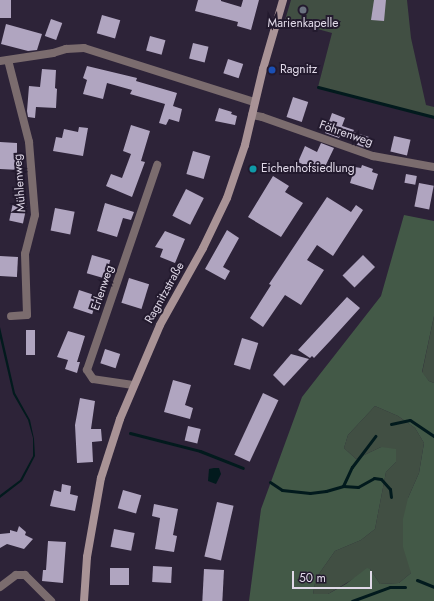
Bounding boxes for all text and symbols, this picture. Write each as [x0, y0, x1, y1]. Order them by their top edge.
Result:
marker: Marienkapelle [298, 5, 308, 15]
place label: Marienkapelle [268, 17, 338, 31]
place label: Ragnitz [280, 63, 317, 77]
marker: Ragnitz [267, 65, 277, 75]
street label: Föhrenweg [317, 118, 375, 150]
street label: Mühlenweg [11, 153, 29, 213]
place label: Eichenhofsiedlung [261, 162, 355, 176]
marker: Eichenhofsiedlung [248, 164, 258, 174]
street label: Ragnitzstraße [142, 260, 188, 326]
street label: Erlenweg [89, 263, 117, 313]
scale bar [294, 563, 374, 589]
text: 50 m [299, 569, 326, 587]

